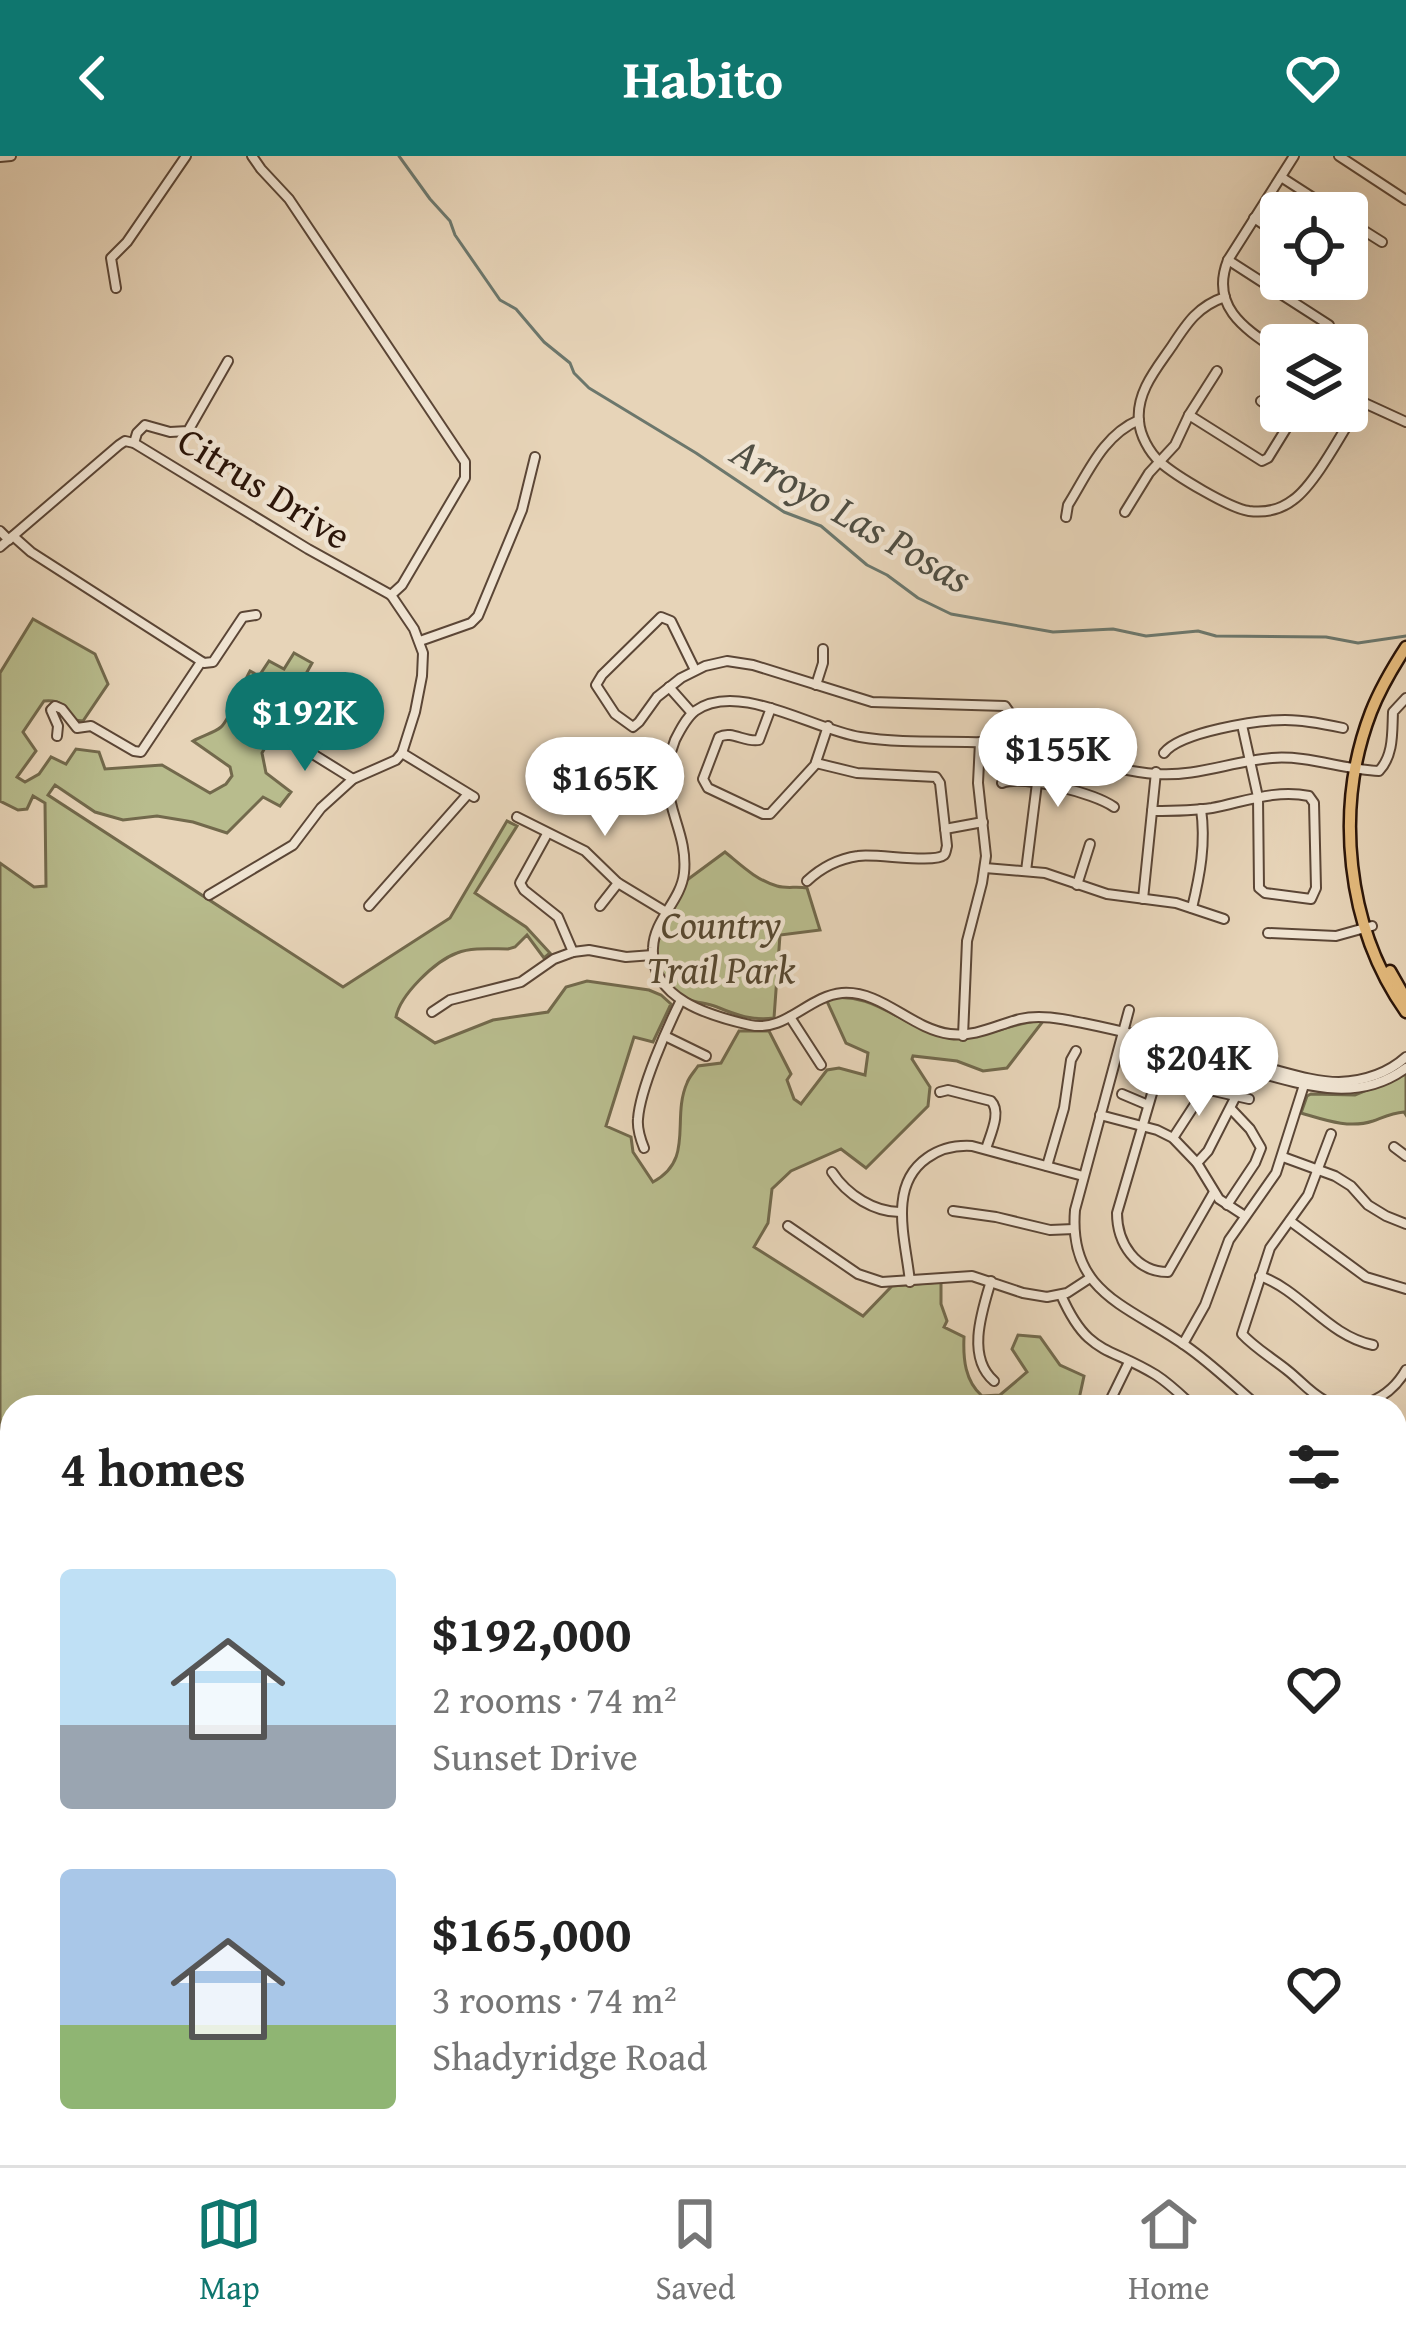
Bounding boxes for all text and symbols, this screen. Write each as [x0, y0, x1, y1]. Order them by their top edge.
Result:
text: Habito [623, 39, 783, 118]
icon: back [60, 45, 126, 111]
icon: heart [1280, 45, 1346, 111]
map controls [1260, 192, 1368, 432]
button: locate [1260, 192, 1368, 300]
button: layers [1260, 324, 1368, 432]
street label: Citrus Drive [167, 411, 363, 563]
water label: Arroyo Las Posas [720, 420, 983, 608]
pin: $192K [221, 672, 389, 774]
text: $192K [252, 682, 358, 739]
pin: $155K [974, 708, 1142, 810]
text: $155K [1005, 718, 1111, 775]
pin: $165K [521, 737, 689, 839]
text: $165K [552, 747, 658, 804]
park label: Country Trail Park [647, 895, 796, 997]
pin: $204K [1115, 1017, 1283, 1119]
text: $204K [1146, 1027, 1252, 1084]
text: 4 homes [60, 1430, 246, 1505]
icon: filters [1281, 1434, 1347, 1500]
text: $192,000 [432, 1595, 631, 1670]
icon: home [156, 1617, 300, 1761]
icon: heart [1281, 1656, 1347, 1722]
text: 2 rooms · 74 m² [432, 1670, 677, 1727]
text: Sunset Drive [432, 1727, 638, 1784]
text: $165,000 [432, 1895, 631, 1970]
icon: home [156, 1917, 300, 2061]
icon: heart [1281, 1956, 1347, 2022]
text: 3 rooms · 74 m² [432, 1970, 677, 2027]
text: Shadyridge Road [432, 2027, 707, 2084]
tab: Map [196, 2191, 262, 2311]
tab: Saved [655, 2191, 735, 2311]
tab: Home [1128, 2191, 1210, 2311]

